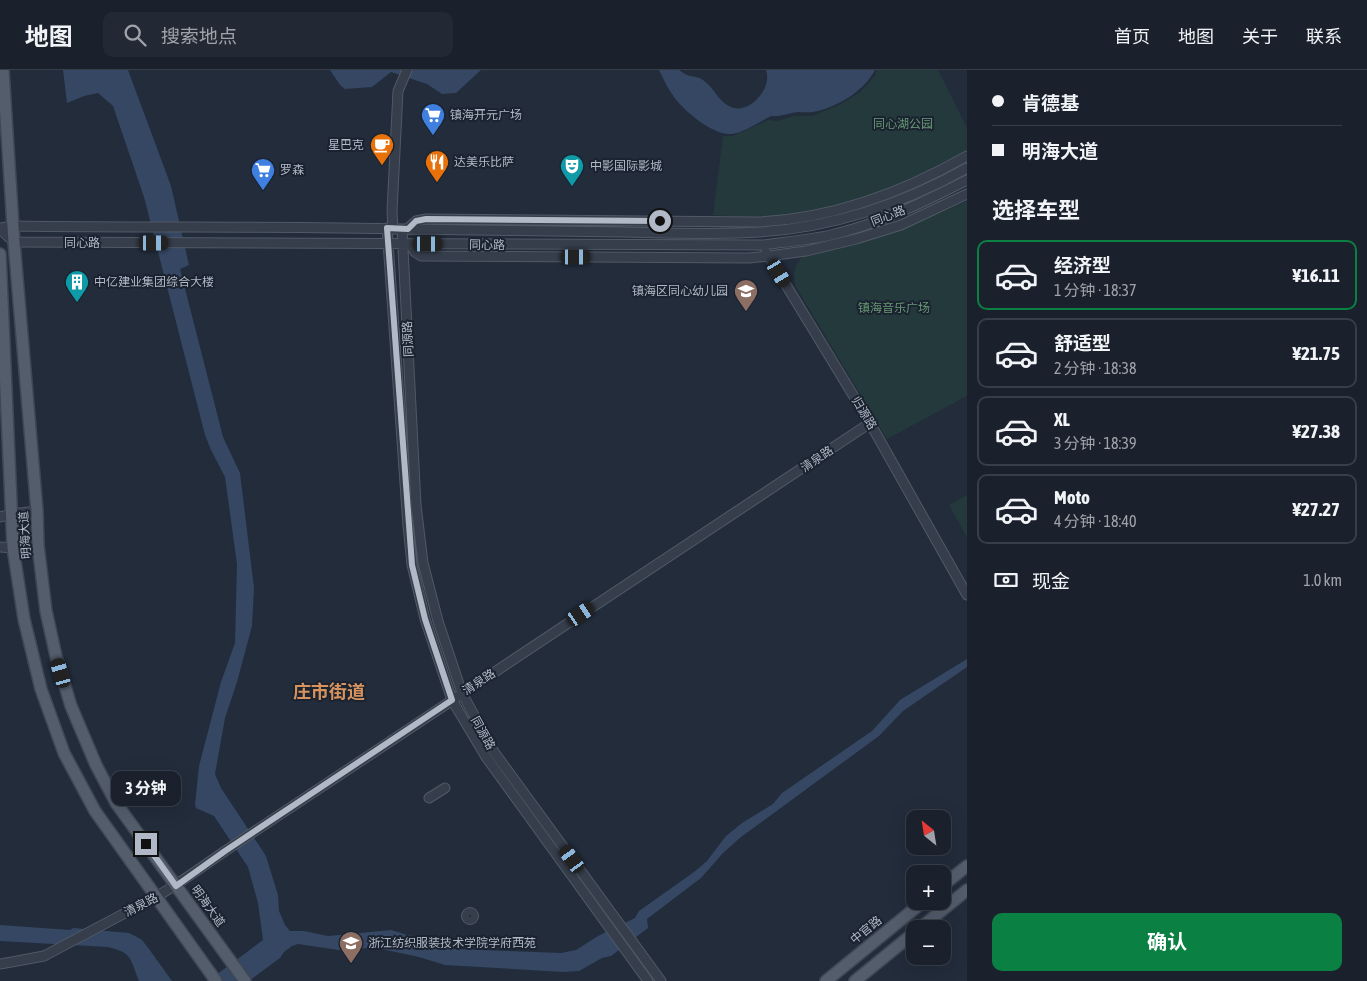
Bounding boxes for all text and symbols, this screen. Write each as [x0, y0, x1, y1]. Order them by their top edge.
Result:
search box [103, 12, 453, 57]
icon: search [121, 21, 149, 49]
text: 地图 [25, 23, 73, 50]
text: 搜索地点 [161, 25, 237, 47]
text: 首页 [1114, 26, 1150, 47]
text: 地图 [1178, 26, 1214, 47]
text: 关于 [1242, 26, 1278, 47]
text: 联系 [1306, 26, 1342, 47]
text: 肯德基 [1022, 92, 1079, 114]
supermarket icon: 镇海开元广场 [420, 102, 446, 136]
place label: 镇海开元广场 [450, 108, 522, 122]
park label: 同心湖公园 [873, 117, 933, 131]
cafe icon: 星巴克 [369, 132, 395, 166]
place label: 星巴克 [328, 138, 364, 152]
text: 明海大道 [1022, 140, 1098, 162]
restaurant icon: 达美乐比萨 [424, 149, 450, 183]
theatre icon: 中影国际影城 [559, 153, 585, 187]
place label: 达美乐比萨 [454, 155, 514, 169]
supermarket icon: 罗森 [250, 157, 276, 191]
place label: 中影国际影城 [590, 159, 662, 173]
place label: 罗森 [280, 163, 304, 177]
text: 选择车型 [992, 197, 1080, 223]
street label: 同心路 [869, 203, 907, 229]
route start [649, 210, 671, 232]
street label: 同心路 [64, 236, 100, 250]
car [139, 236, 169, 251]
car [413, 237, 443, 252]
street label: 同心路 [469, 238, 505, 252]
car [561, 250, 591, 265]
icon: car [994, 253, 1039, 298]
text: 经济型 [1054, 254, 1111, 276]
car [764, 256, 793, 290]
text: ¥16.11 [1292, 264, 1340, 286]
building icon: 中亿建业集团综合大楼 [64, 269, 90, 303]
place label: 中亿建业集团综合大楼 [94, 275, 214, 289]
school or university icon: 镇海区同心幼儿园 [733, 278, 759, 312]
text: 1 分钟 · 18:37 [1054, 281, 1136, 299]
place label: 镇海区同心幼儿园 [632, 284, 728, 298]
park label: 镇海音乐广场 [858, 301, 930, 315]
street label: 同源路 [400, 321, 416, 357]
icon: car [994, 331, 1039, 376]
text: 舒适型 [1054, 332, 1111, 354]
text: ¥21.75 [1292, 342, 1340, 364]
text: 2 分钟 · 18:38 [1054, 359, 1136, 377]
street label: 归源路 [849, 394, 879, 432]
text: XL [1054, 408, 1070, 430]
icon: car [994, 409, 1039, 454]
text: ¥27.38 [1292, 420, 1340, 442]
text: 3 分钟 · 18:39 [1054, 434, 1136, 452]
street label: 清泉路 [798, 443, 836, 475]
text: Moto [1054, 486, 1090, 508]
icon: car [994, 487, 1039, 532]
text: ¥27.27 [1292, 498, 1340, 520]
street label: 明海大道 [16, 511, 34, 559]
text: 4 分钟 · 18:40 [1054, 512, 1136, 530]
icon: cash [992, 566, 1020, 594]
text: 现金 [1032, 570, 1070, 592]
text: 1.0 km [1303, 571, 1342, 589]
car [564, 599, 597, 629]
car [49, 657, 72, 689]
street label: 清泉路 [460, 666, 498, 698]
district label: 庄市街道 [293, 681, 365, 702]
street label: 同源路 [468, 714, 498, 752]
callout: 3 分钟 [111, 772, 181, 806]
text: 3 分钟 [125, 779, 167, 797]
north arrow [906, 810, 951, 855]
map controls [906, 810, 951, 965]
route end [135, 833, 157, 855]
car [557, 842, 586, 876]
button: + [906, 865, 951, 910]
street label: 明海大道 [188, 882, 228, 930]
street label: 清泉路 [122, 891, 160, 919]
street label: 中官路 [848, 913, 884, 947]
button: 确认 [992, 913, 1342, 971]
button: − [906, 920, 951, 965]
school or university icon: 浙江纺织服装技术学院学府西苑 [338, 930, 364, 964]
place label: 浙江纺织服装技术学院学府西苑 [368, 936, 536, 950]

